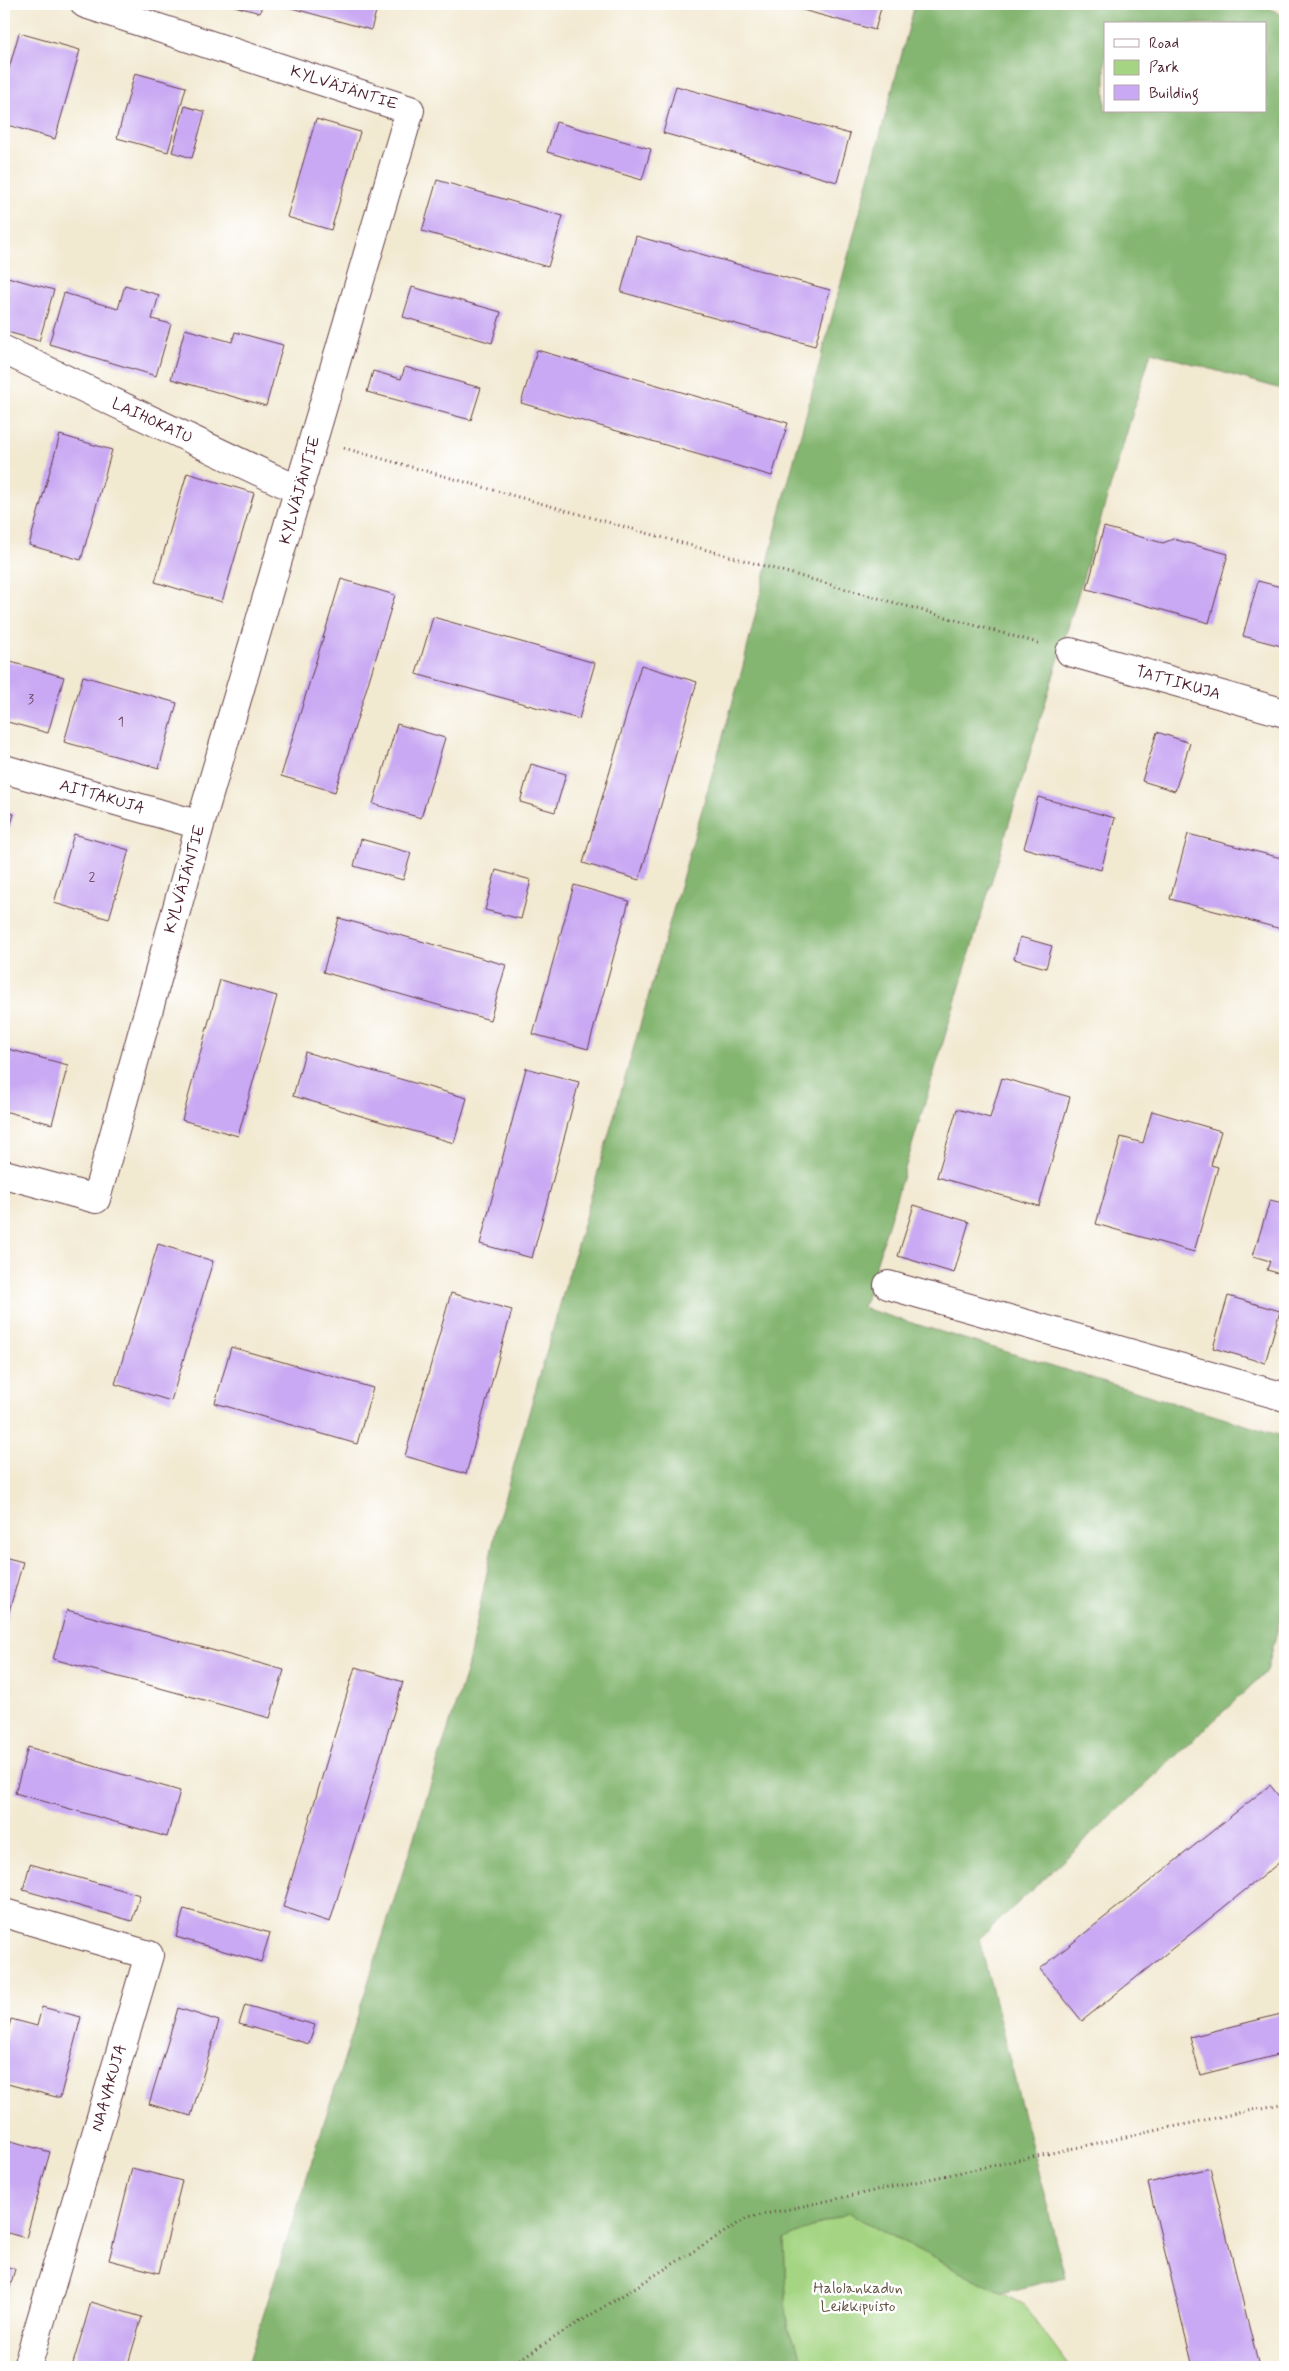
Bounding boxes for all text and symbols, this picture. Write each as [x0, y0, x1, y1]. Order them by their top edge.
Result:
legend [1104, 22, 1266, 112]
text: Road [1149, 34, 1179, 54]
text: Park [1149, 58, 1179, 78]
street label: KYLVÄJÄNTIE [288, 61, 400, 115]
text: Building [1149, 84, 1199, 105]
street label: LAIHOKATU [108, 393, 196, 449]
street label: KYLVÄJÄNTIE [275, 433, 325, 547]
street label: TATTIKUJA [1133, 661, 1223, 705]
house number: 3 [28, 690, 34, 708]
house number: 1 [118, 713, 124, 731]
street label: AITTAKUJA [57, 775, 147, 819]
street label: KYLVÄJÄNTIE [160, 822, 210, 936]
house number: 2 [89, 868, 96, 886]
street label: NAAVAKUJA [87, 2042, 131, 2134]
park label: Halolankadun Leikkipuisto [813, 2278, 903, 2317]

